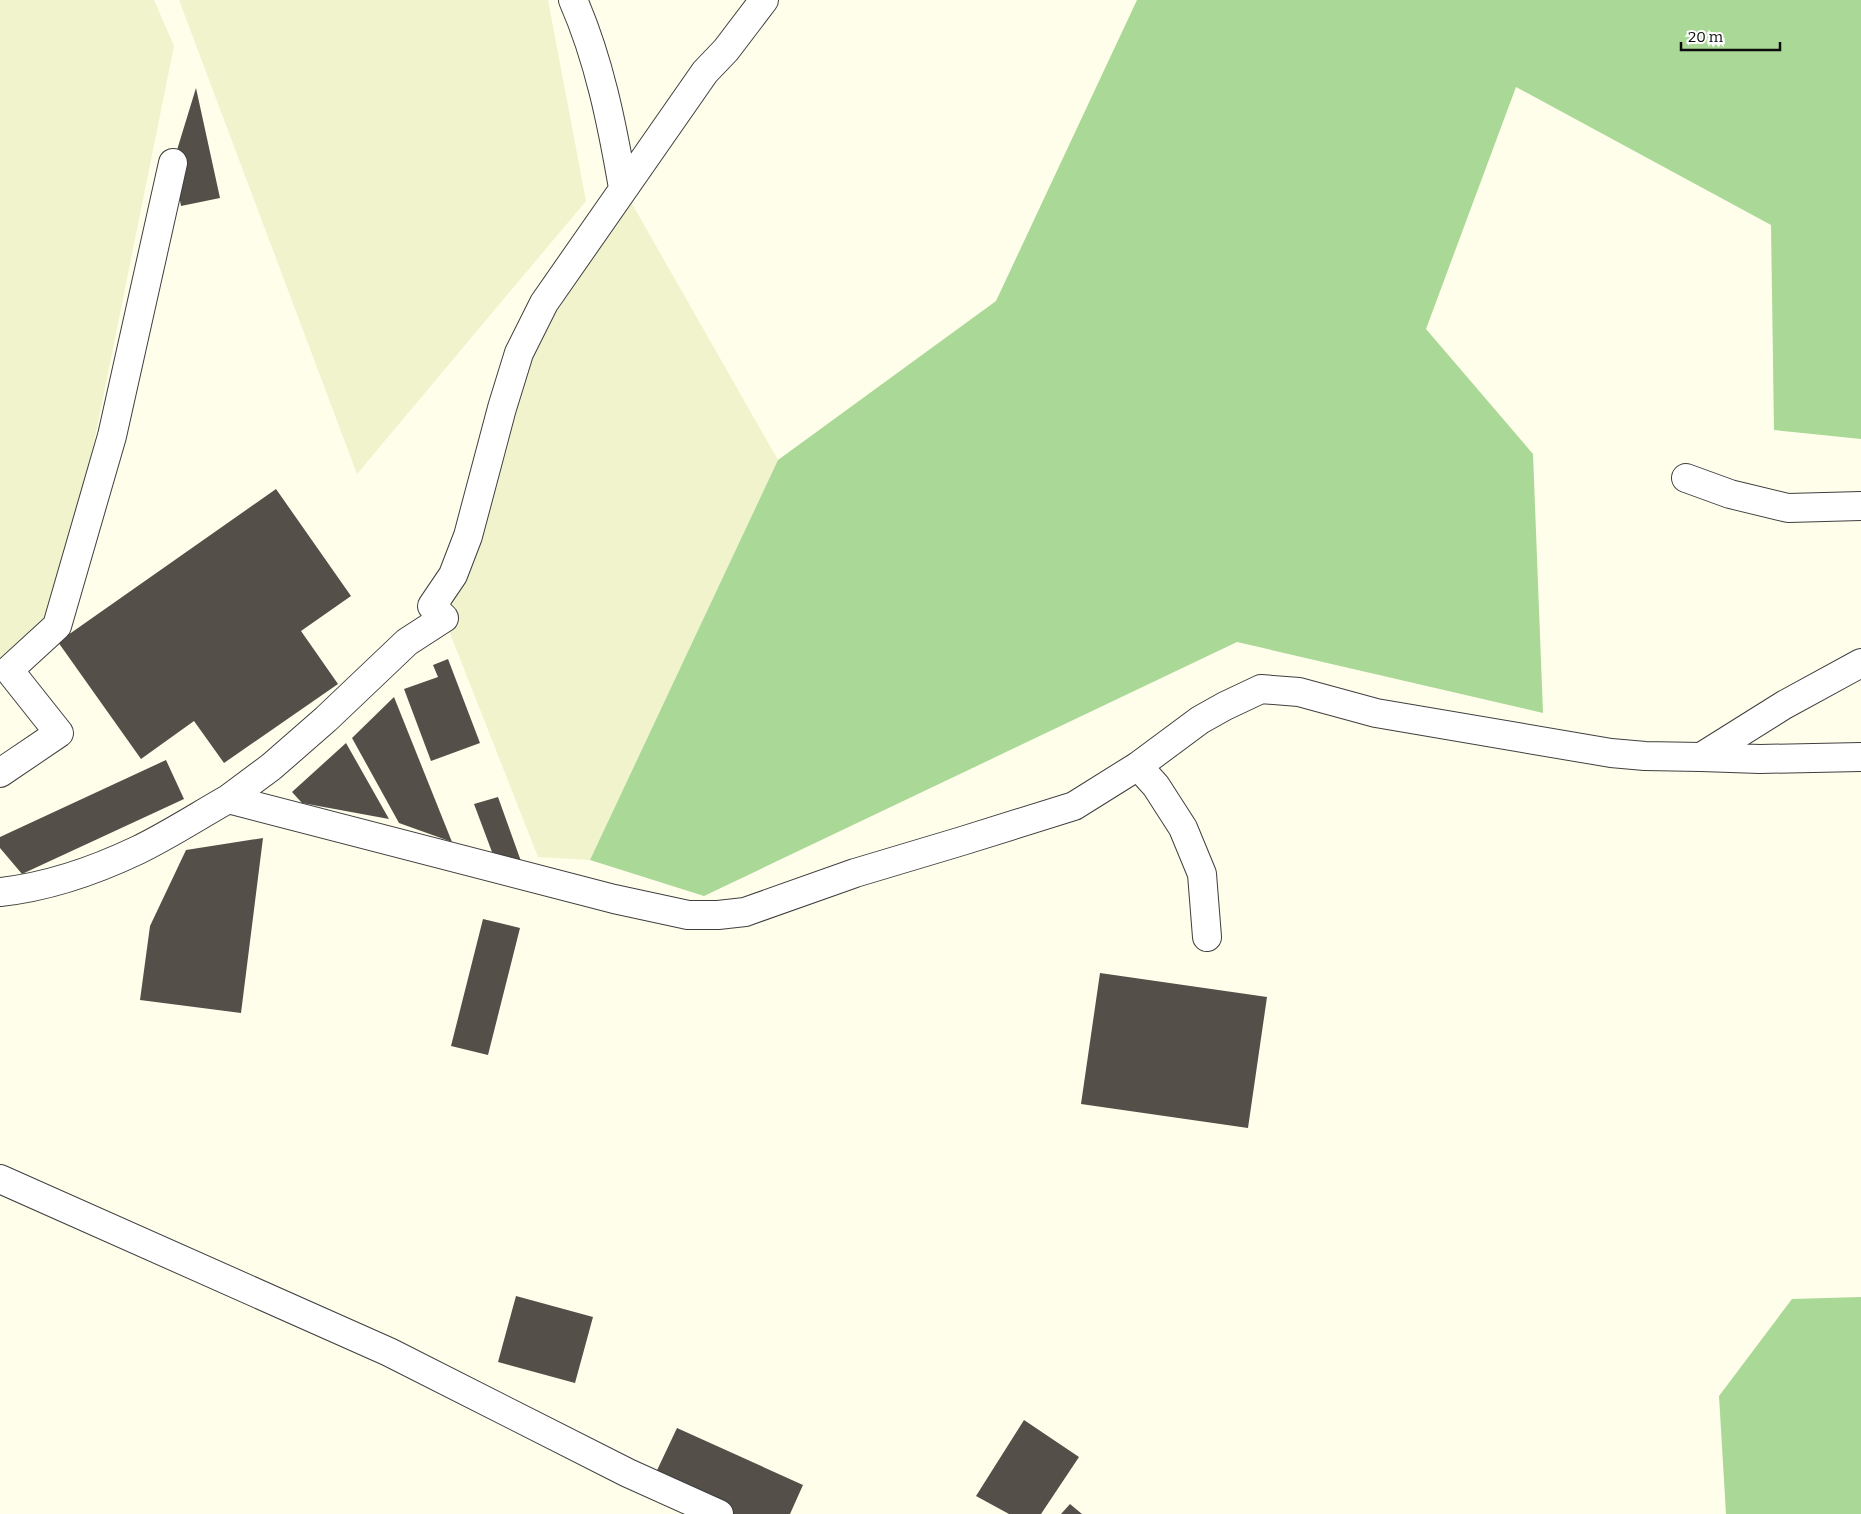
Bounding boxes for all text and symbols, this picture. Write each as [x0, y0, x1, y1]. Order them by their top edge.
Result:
scale bar [1681, 20, 1780, 52]
text: 20 m [1688, 28, 1724, 46]

